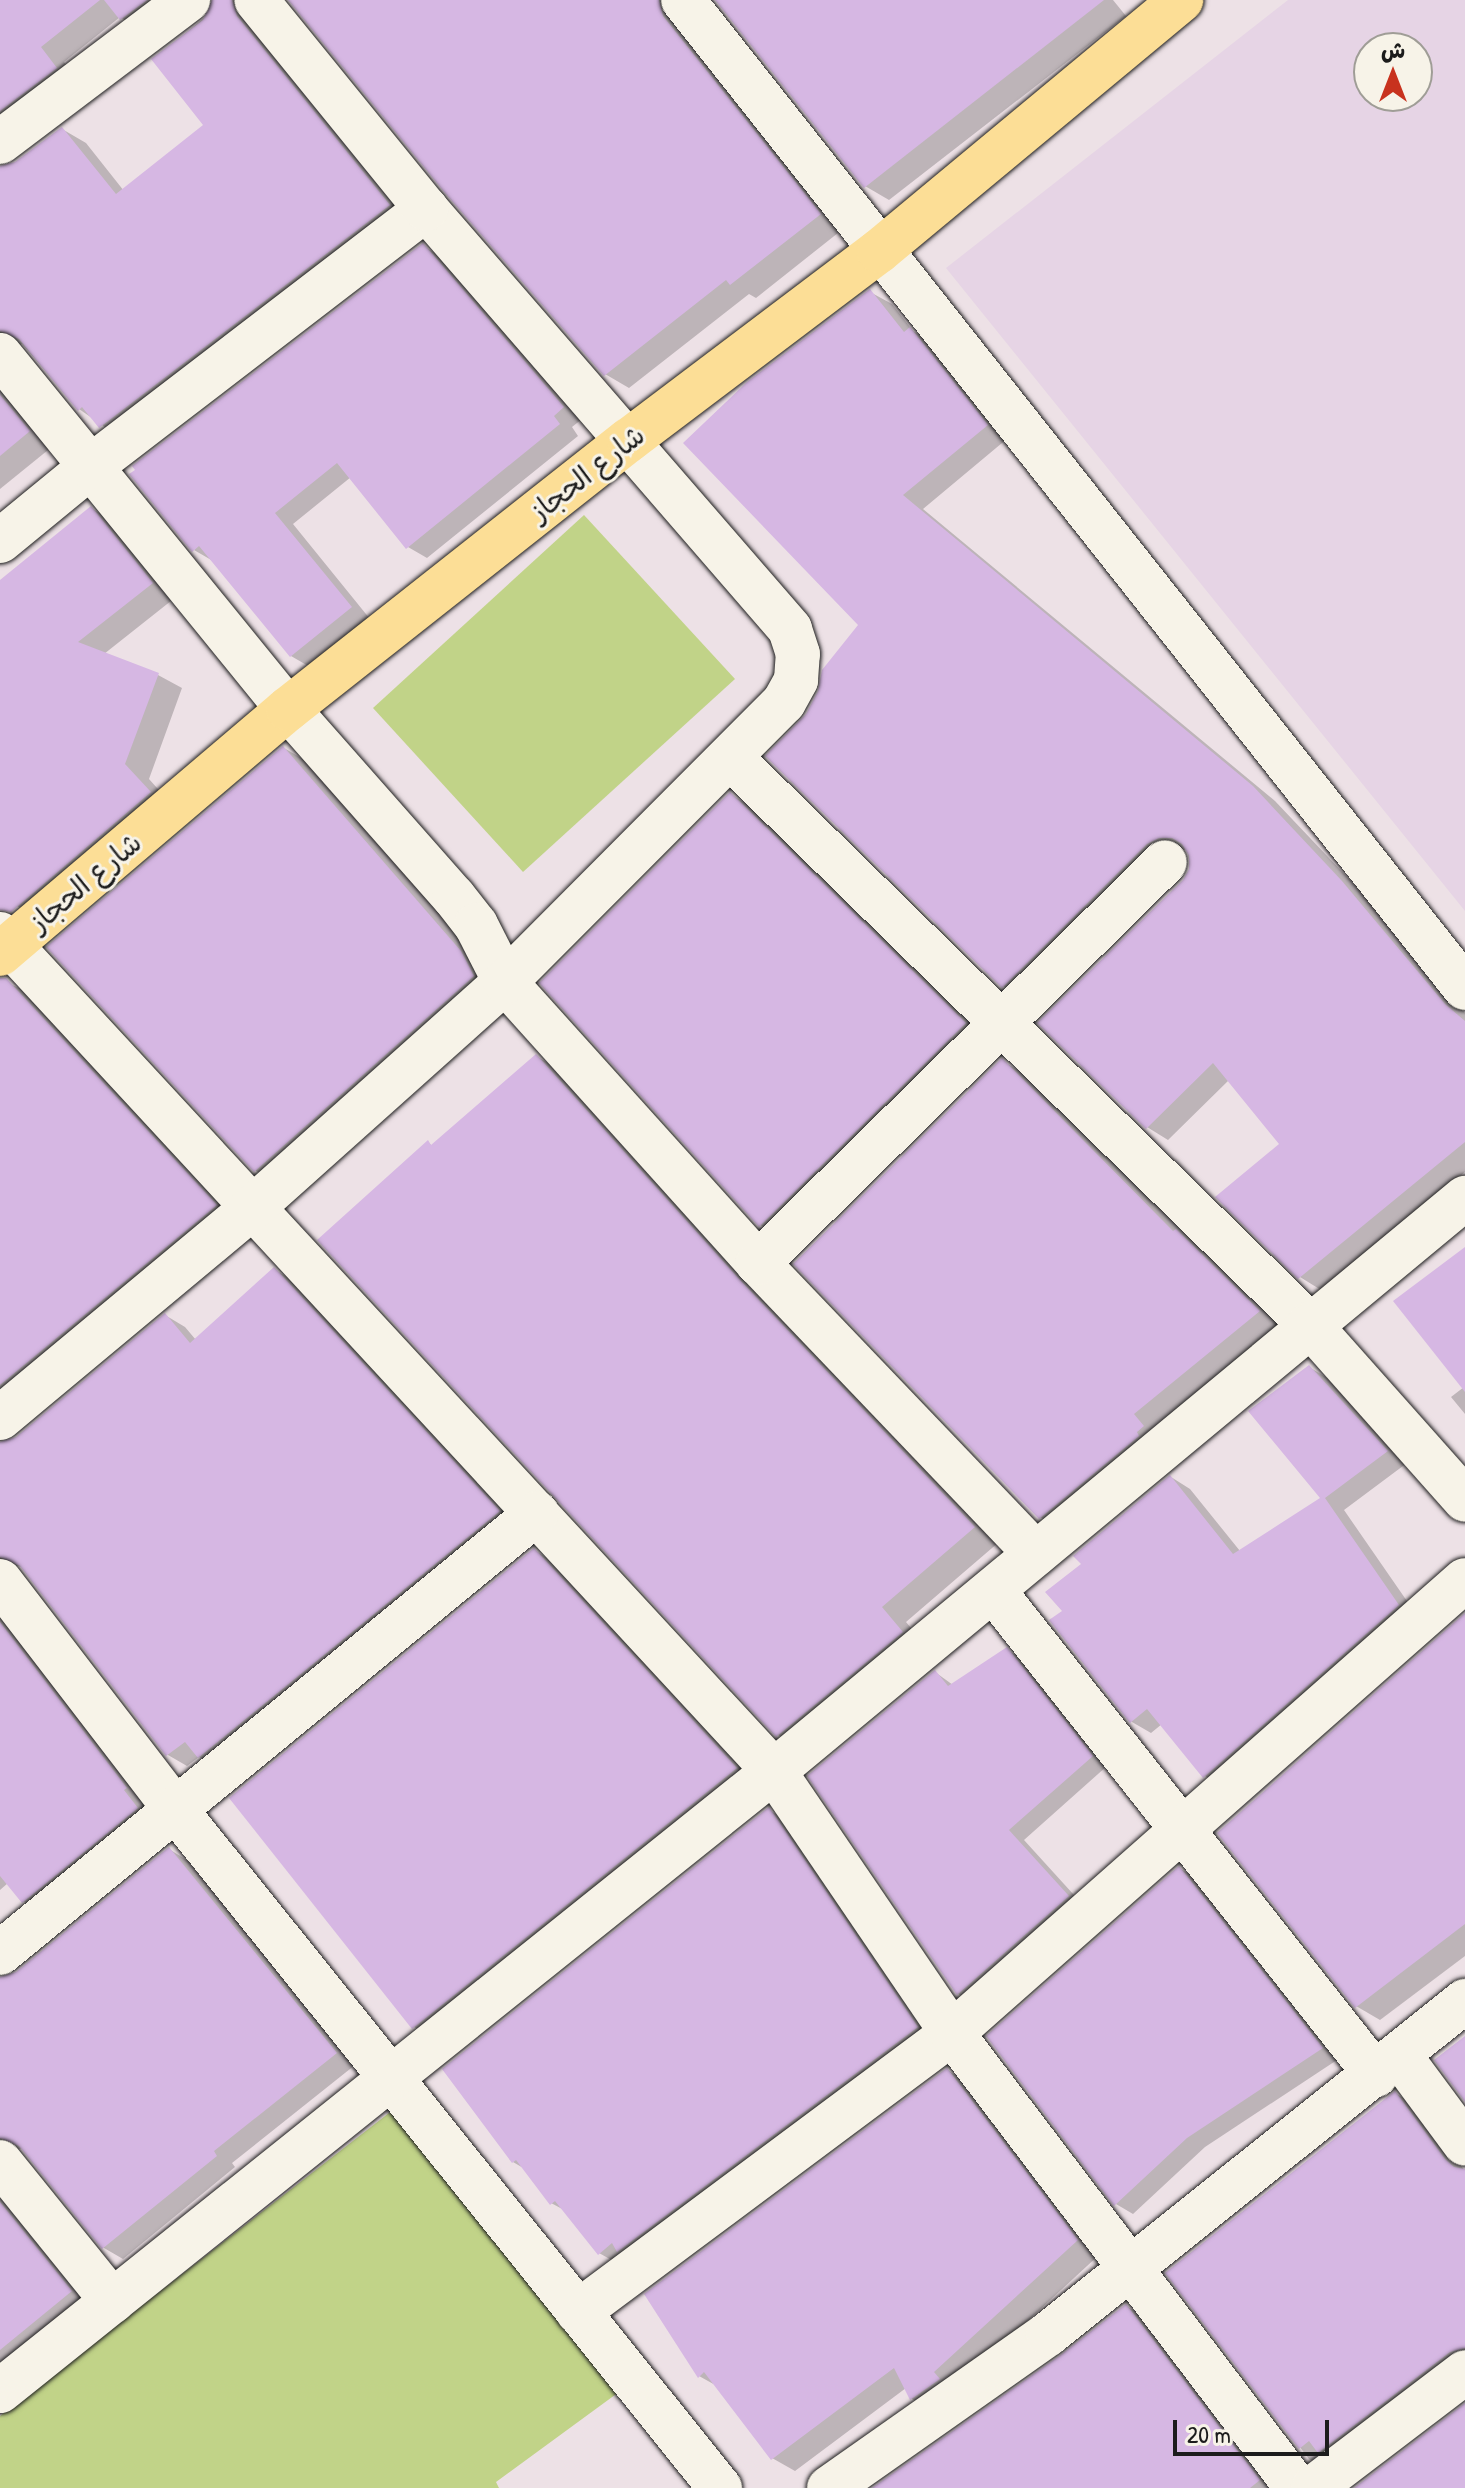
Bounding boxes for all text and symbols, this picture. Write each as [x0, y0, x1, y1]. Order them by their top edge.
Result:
north arrow [1353, 32, 1433, 112]
text: ش [1381, 35, 1405, 65]
street label: شارع الحجاز [523, 418, 651, 528]
street label: شارع الحجاز [22, 825, 148, 939]
scale bar [1177, 2404, 1333, 2454]
text: 20 m [1187, 2418, 1231, 2450]

